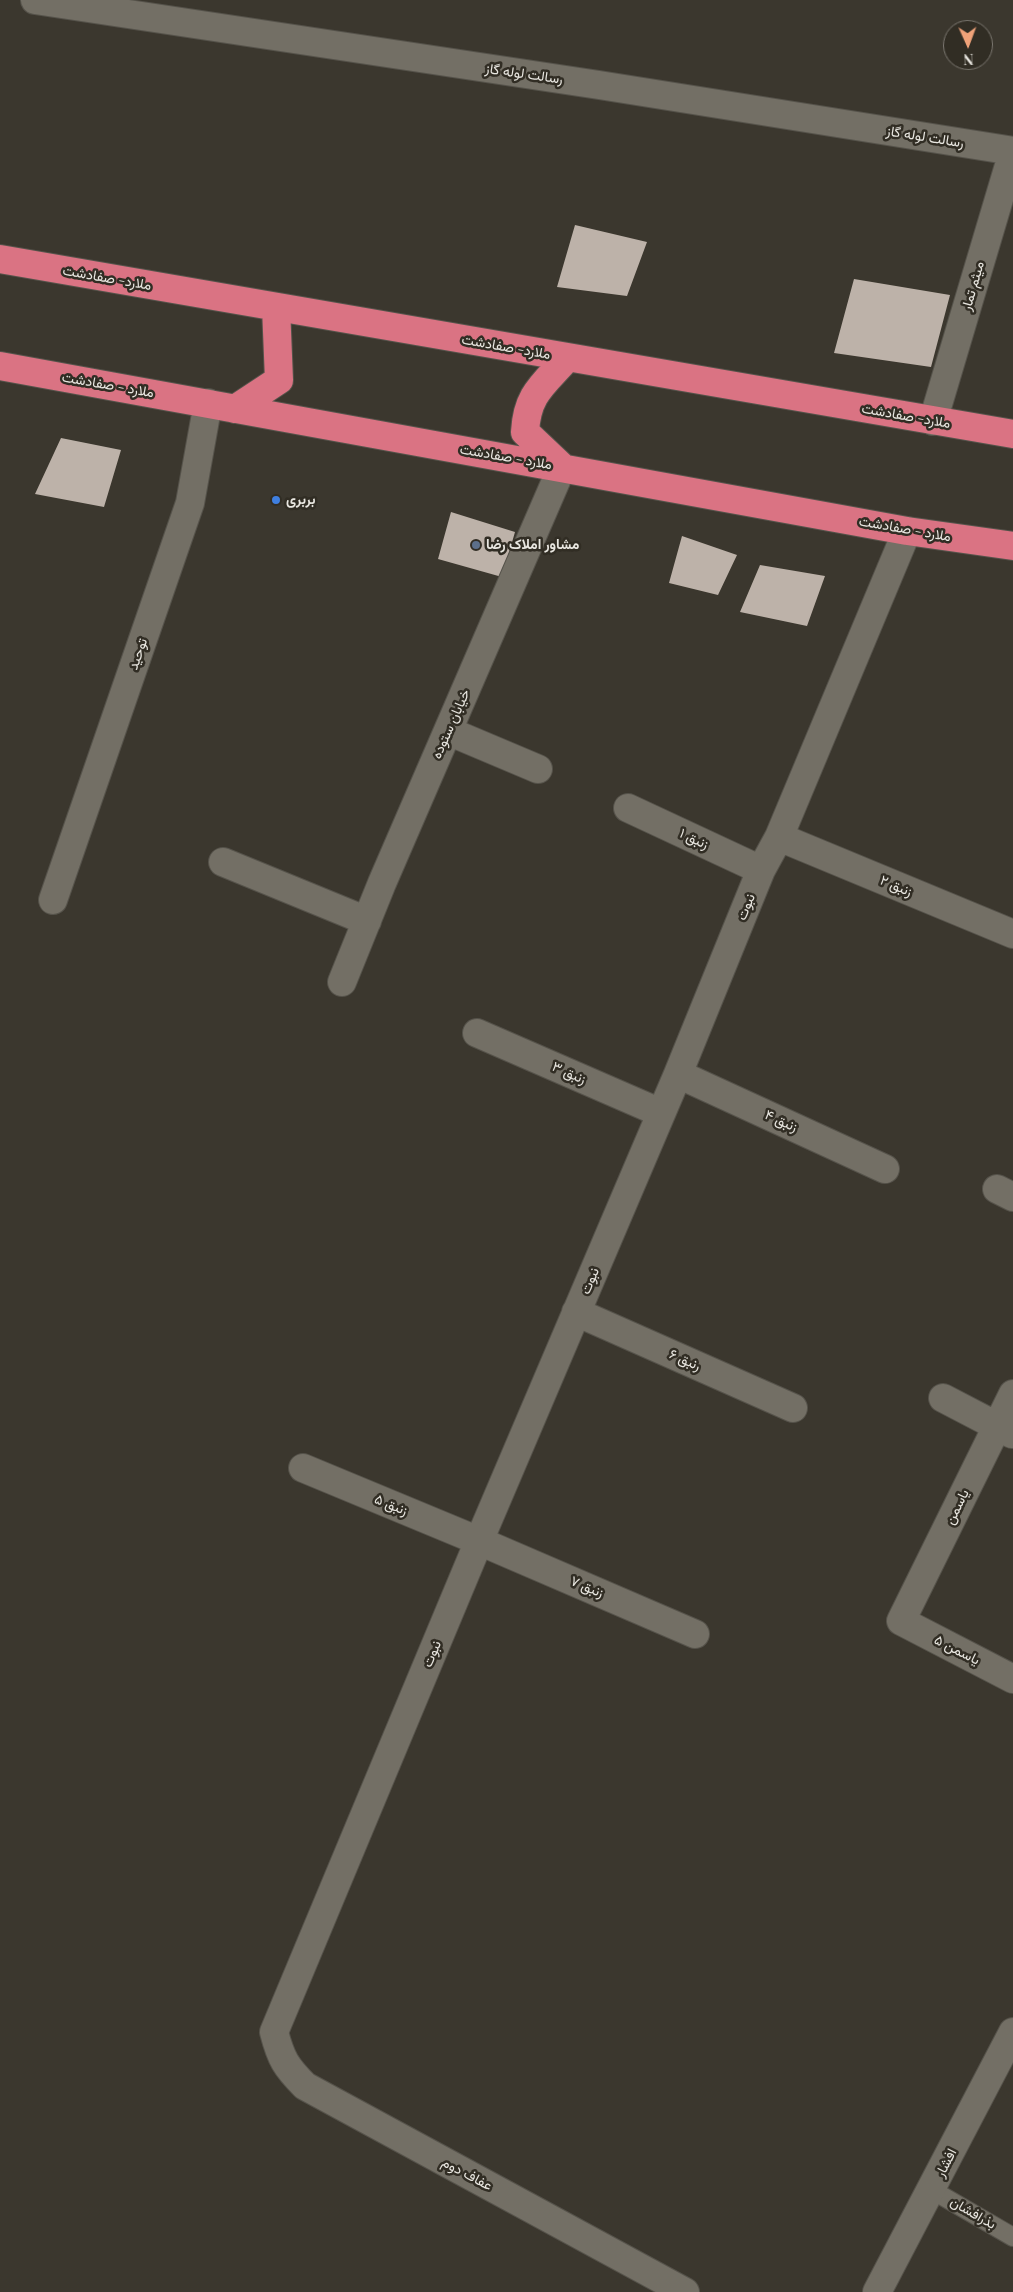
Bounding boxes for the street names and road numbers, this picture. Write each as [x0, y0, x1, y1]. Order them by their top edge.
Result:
street label: رسالت لوله گاز [484, 60, 564, 88]
street label: رسالت لوله گاز [885, 123, 965, 151]
street label: میثم تمار [958, 259, 988, 313]
street label: ملارد- صفادشت [61, 262, 153, 294]
street label: ملارد- صفادشت [460, 331, 552, 363]
street label: ملارد - صفادشت [61, 369, 155, 401]
street label: ملارد- صفادشت [860, 400, 952, 432]
street label: ملارد - صفادشت [459, 441, 553, 473]
street label: ملارد - صفادشت [858, 513, 952, 545]
street label: توحید [125, 636, 151, 672]
street label: خیابان ستوده [428, 687, 474, 761]
street label: زنبق ۱ [677, 825, 711, 853]
street label: زنبق ۲ [877, 872, 915, 900]
street label: نبوت [733, 891, 759, 923]
street label: زنبق ۳ [549, 1058, 589, 1088]
street label: زنبق ۴ [762, 1106, 800, 1136]
street label: نبوت [577, 1265, 603, 1297]
street label: رنبق ۶ [667, 1346, 703, 1374]
street label: یاسمن [941, 1487, 973, 1527]
street label: زنبق ۵ [372, 1491, 410, 1519]
street label: زنبق ۷ [568, 1573, 606, 1601]
street label: یاسمن ۵ [931, 1631, 983, 1669]
street label: نبوت [419, 1638, 445, 1670]
street label: افشار [932, 2146, 960, 2180]
street label: عفاف دوم [439, 2154, 495, 2194]
street label: بذرافشان [947, 2193, 999, 2233]

